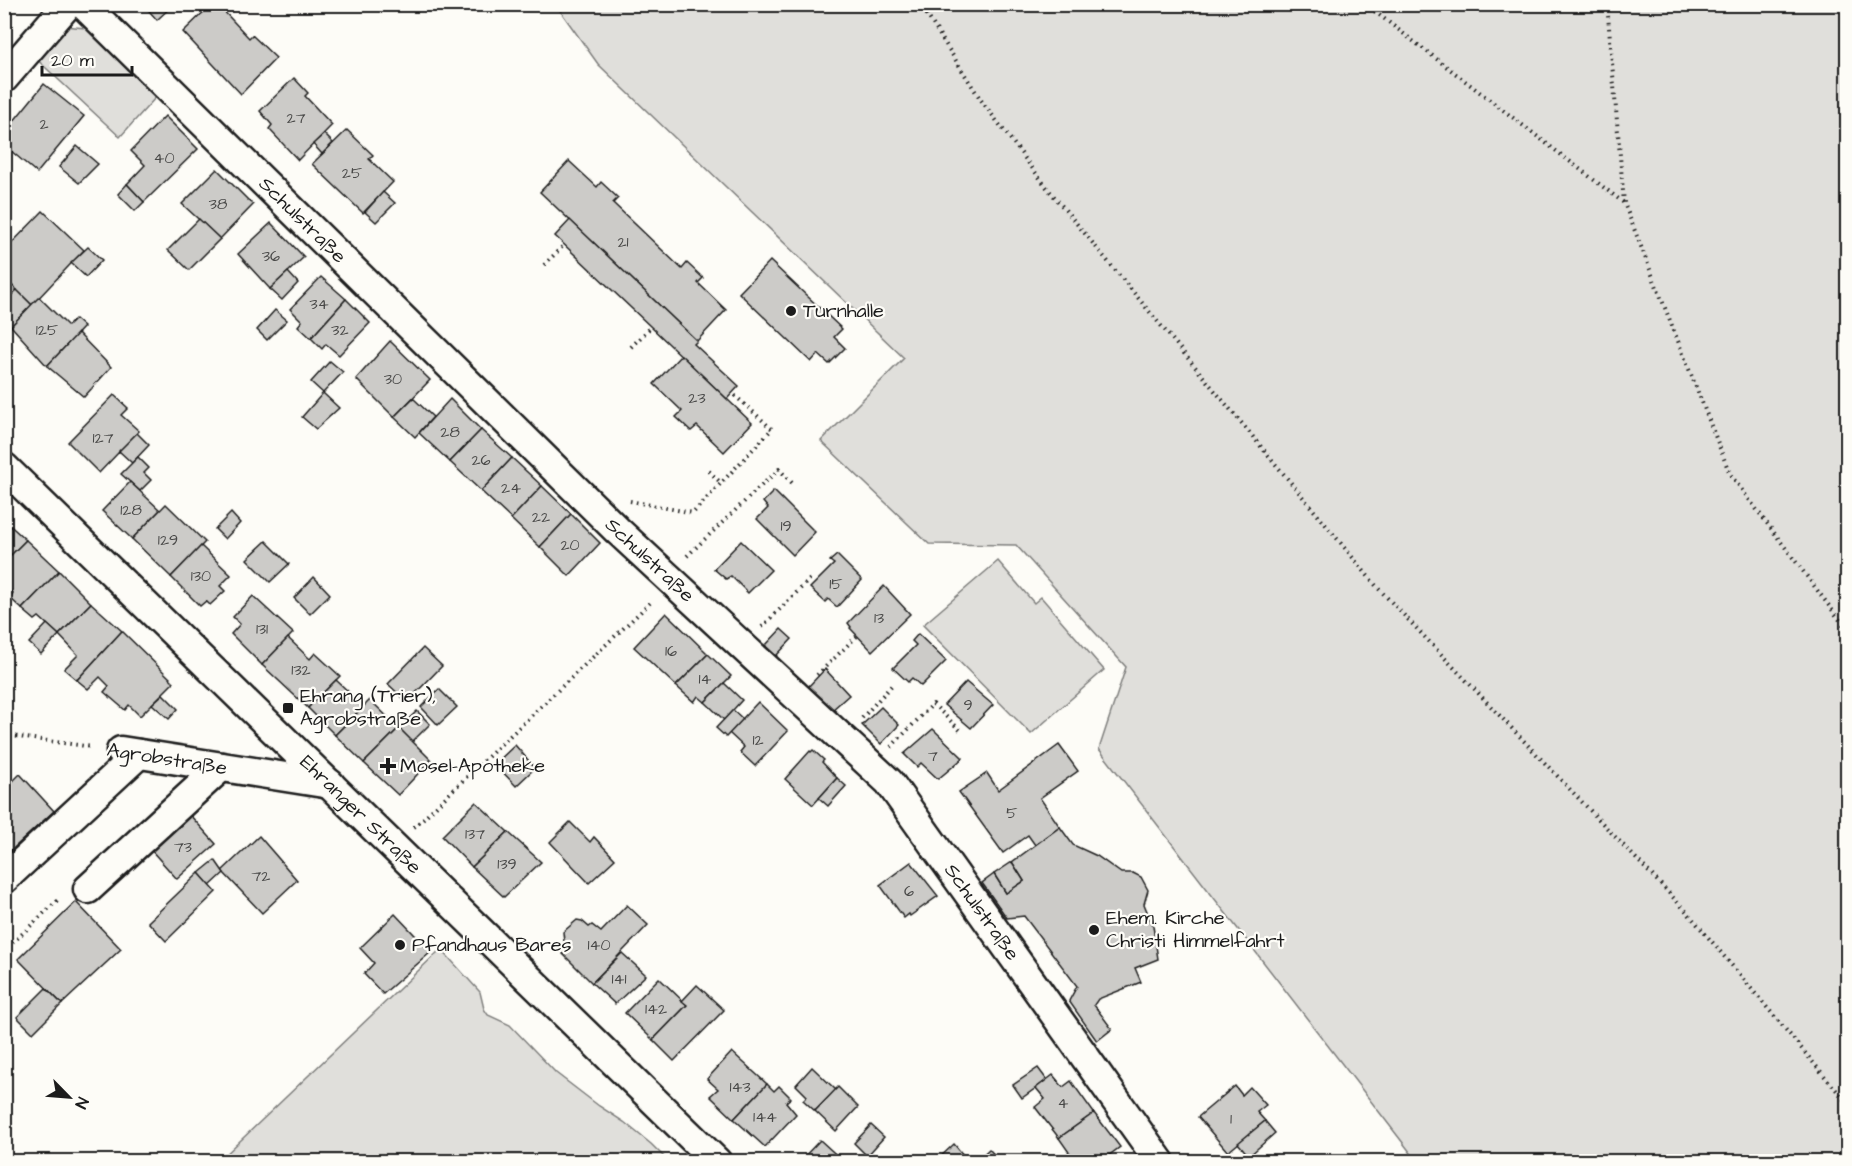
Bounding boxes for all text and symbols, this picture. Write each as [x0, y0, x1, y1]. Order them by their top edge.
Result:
scale bar [42, 39, 132, 77]
text: 20 m [51, 48, 94, 73]
house number: 27 [287, 107, 306, 129]
house number: 2 [39, 113, 49, 135]
house number: 40 [154, 147, 174, 169]
house number: 25 [342, 162, 363, 184]
street label: Schulstraße [252, 170, 353, 270]
house number: 38 [209, 193, 227, 215]
house number: 21 [617, 231, 629, 253]
house number: 36 [262, 245, 280, 267]
house number: 34 [309, 293, 329, 315]
place label: Turnhalle [803, 297, 884, 325]
marker: Turnhalle [784, 304, 798, 318]
house number: 125 [36, 319, 59, 341]
house number: 32 [331, 319, 349, 341]
house number: 30 [384, 368, 402, 390]
house number: 23 [688, 387, 706, 409]
house number: 28 [440, 421, 460, 443]
house number: 127 [92, 427, 114, 449]
house number: 26 [471, 449, 491, 471]
house number: 24 [501, 477, 521, 499]
house number: 128 [120, 499, 142, 521]
house number: 22 [532, 506, 550, 528]
street label: Schulstraße [599, 512, 701, 609]
house number: 19 [780, 515, 792, 537]
house number: 129 [158, 529, 178, 551]
house number: 20 [560, 534, 580, 556]
house number: 130 [191, 565, 211, 587]
house number: 15 [829, 573, 843, 595]
house number: 13 [874, 607, 884, 629]
house number: 131 [256, 618, 268, 640]
house number: 16 [665, 640, 677, 662]
house number: 132 [291, 659, 311, 681]
house number: 14 [699, 668, 712, 690]
place label: Ehrang (Trier), Agrobstraße [300, 682, 436, 734]
house number: 9 [963, 694, 973, 716]
marker: Ehrang (Trier), Agrobstraße [281, 701, 295, 715]
house number: 12 [752, 729, 764, 751]
street label: Agrobstraße [105, 736, 229, 783]
house number: 7 [928, 745, 938, 767]
street label: Ehranger Straße [293, 749, 428, 881]
place label: Mosel-Apotheke [400, 752, 545, 780]
marker: Mosel-Apotheke [381, 759, 395, 773]
house number: 5 [1006, 802, 1018, 824]
house number: 137 [465, 823, 485, 845]
house number: 73 [174, 836, 192, 858]
house number: 139 [497, 853, 517, 875]
street label: Schulstraße [937, 858, 1026, 966]
house number: 72 [252, 865, 271, 887]
house number: 6 [904, 880, 914, 902]
place label: Ehem. Kirche Christi Himmelfahrt [1106, 904, 1285, 955]
marker: Ehem. Kirche Christi Himmelfahrt [1087, 923, 1101, 937]
place label: Pfandhaus Bares [412, 931, 572, 959]
house number: 140 [587, 934, 611, 956]
marker: Pfandhaus Bares [393, 938, 407, 952]
house number: 141 [612, 968, 626, 990]
house number: 142 [645, 998, 667, 1020]
north arrow [39, 1067, 99, 1127]
house number: 143 [729, 1076, 751, 1098]
house number: 4 [1058, 1092, 1069, 1114]
text: N [70, 1094, 94, 1112]
house number: 144 [753, 1106, 777, 1128]
house number: 1 [1230, 1108, 1232, 1130]

